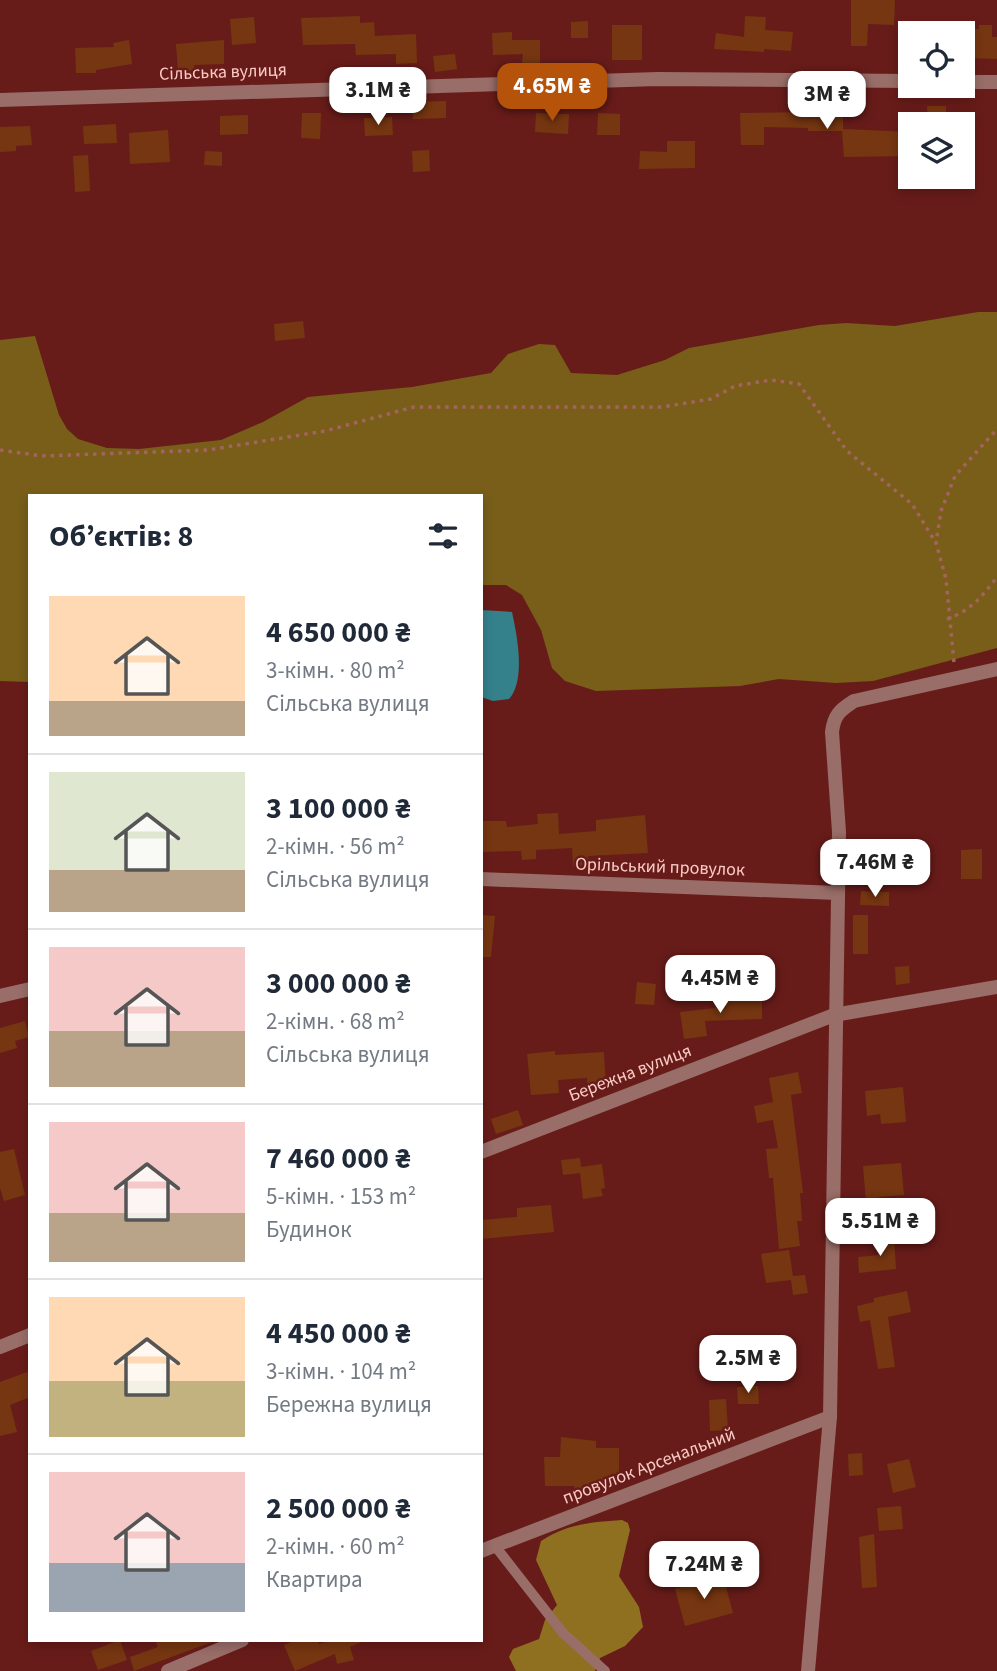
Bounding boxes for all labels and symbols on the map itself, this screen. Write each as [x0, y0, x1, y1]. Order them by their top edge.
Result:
street label: Сільська вулиця [159, 57, 287, 87]
pin: 4.65M ₴ [487, 64, 617, 123]
pin: 3.1M ₴ [321, 68, 435, 127]
pin: 3M ₴ [786, 72, 868, 131]
pin: 7.46M ₴ [810, 839, 940, 899]
street label: Орільський провулок [575, 852, 745, 882]
pin: 4.45M ₴ [655, 956, 785, 1015]
street label: Бережна вулиця [565, 1038, 695, 1108]
pin: 5.51M ₴ [815, 1198, 945, 1258]
pin: 2.5M ₴ [691, 1336, 805, 1395]
street label: провулок Арсенальний [559, 1421, 739, 1511]
pin: 7.24M ₴ [639, 1542, 769, 1601]

